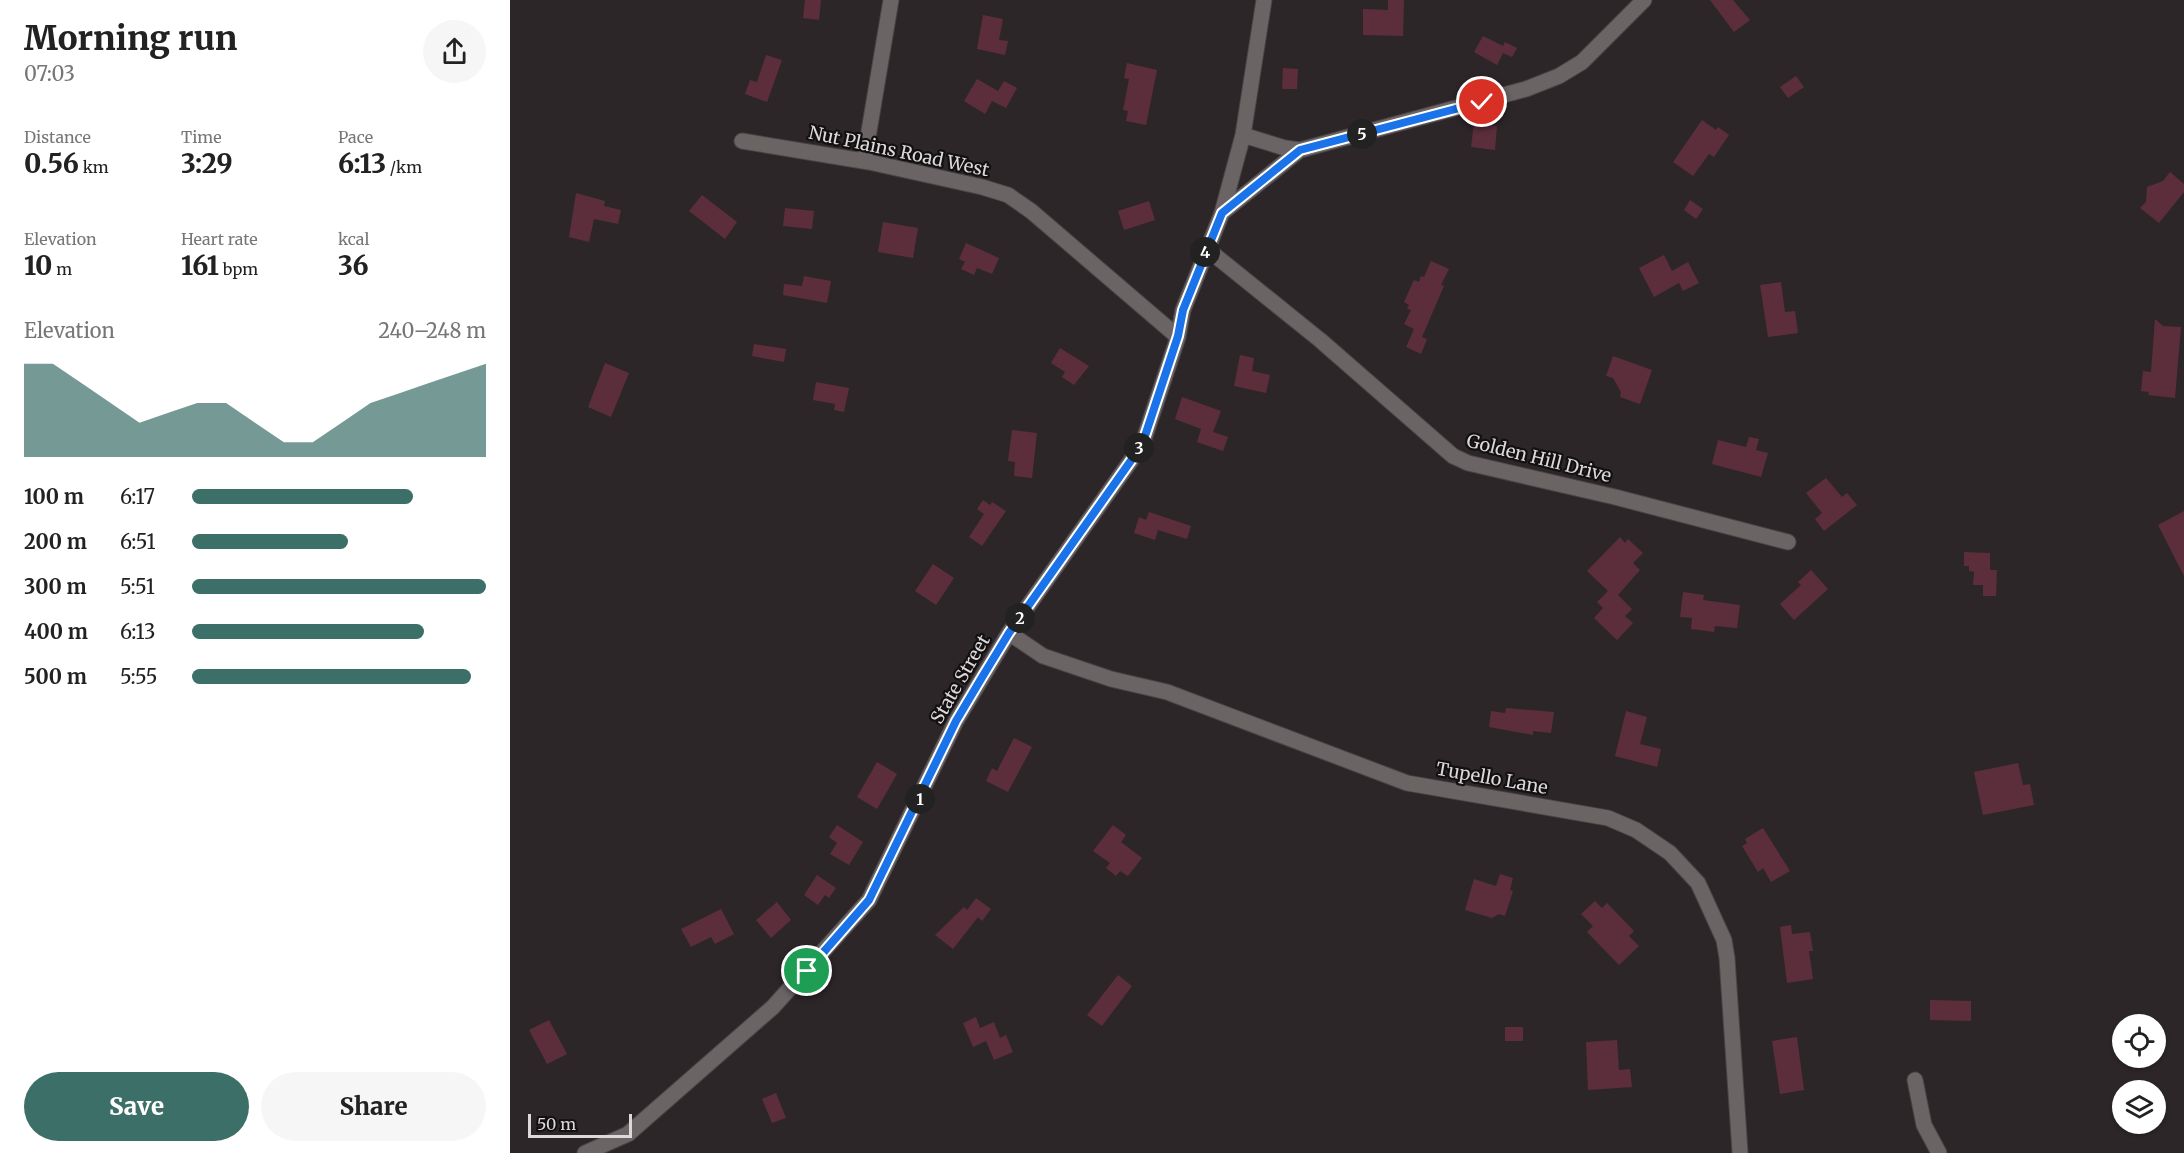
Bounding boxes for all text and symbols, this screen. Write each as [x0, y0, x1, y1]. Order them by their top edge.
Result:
text: Morning run [24, 18, 237, 59]
button: share [423, 20, 486, 83]
text: 07:03 [24, 61, 75, 86]
pin [1456, 76, 1507, 127]
icon: check [1465, 85, 1498, 118]
pin: 5 [1347, 119, 1377, 149]
street label: Nut Plains Road West [807, 121, 991, 181]
text: 5 [1357, 124, 1367, 144]
text: Distance [24, 127, 91, 147]
text: Time [181, 127, 222, 147]
text: Pace [338, 127, 373, 147]
text: 0.56 [24, 147, 79, 180]
text: 3:29 [181, 147, 233, 180]
text: 6:13 [338, 147, 386, 180]
text: km [79, 157, 109, 177]
text: /km [386, 157, 422, 177]
text: Elevation [24, 229, 97, 249]
text: Heart rate [181, 229, 258, 249]
text: kcal [338, 229, 369, 249]
pin: 4 [1190, 237, 1220, 267]
text: 4 [1200, 242, 1210, 262]
text: 10 [24, 249, 52, 282]
text: 161 [181, 249, 219, 282]
text: 36 [338, 249, 369, 282]
text: m [52, 259, 72, 279]
text: bpm [219, 259, 258, 279]
text: Elevation [24, 318, 115, 343]
text: 240–248 m [378, 318, 486, 343]
street label: Golden Hill Drive [1464, 429, 1614, 487]
pin: 3 [1124, 433, 1154, 463]
text: 3 [1134, 438, 1144, 458]
text: 100 m [24, 484, 84, 509]
text: 6:17 [120, 484, 155, 509]
text: 200 m [24, 529, 87, 554]
text: 6:51 [120, 529, 156, 554]
text: 300 m [24, 574, 87, 599]
text: 5:51 [120, 574, 155, 599]
pin: 2 [1005, 603, 1035, 633]
text: 2 [1015, 608, 1025, 628]
text: 400 m [24, 619, 88, 644]
text: 6:13 [120, 619, 156, 644]
street label: State Street [925, 630, 995, 728]
text: 500 m [24, 664, 87, 689]
text: 5:55 [120, 664, 157, 689]
street label: Tupello Lane [1434, 757, 1550, 799]
pin: 1 [905, 784, 935, 814]
text: 1 [916, 789, 924, 809]
pin [781, 945, 832, 996]
icon: arrive [790, 954, 823, 987]
map controls [2112, 1014, 2166, 1134]
button: locate [2112, 1014, 2166, 1068]
button: Save [24, 1072, 249, 1141]
button: Share [261, 1072, 486, 1141]
button: layers [2112, 1080, 2166, 1134]
scale bar [528, 1111, 632, 1138]
text: 50 m [537, 1114, 576, 1134]

